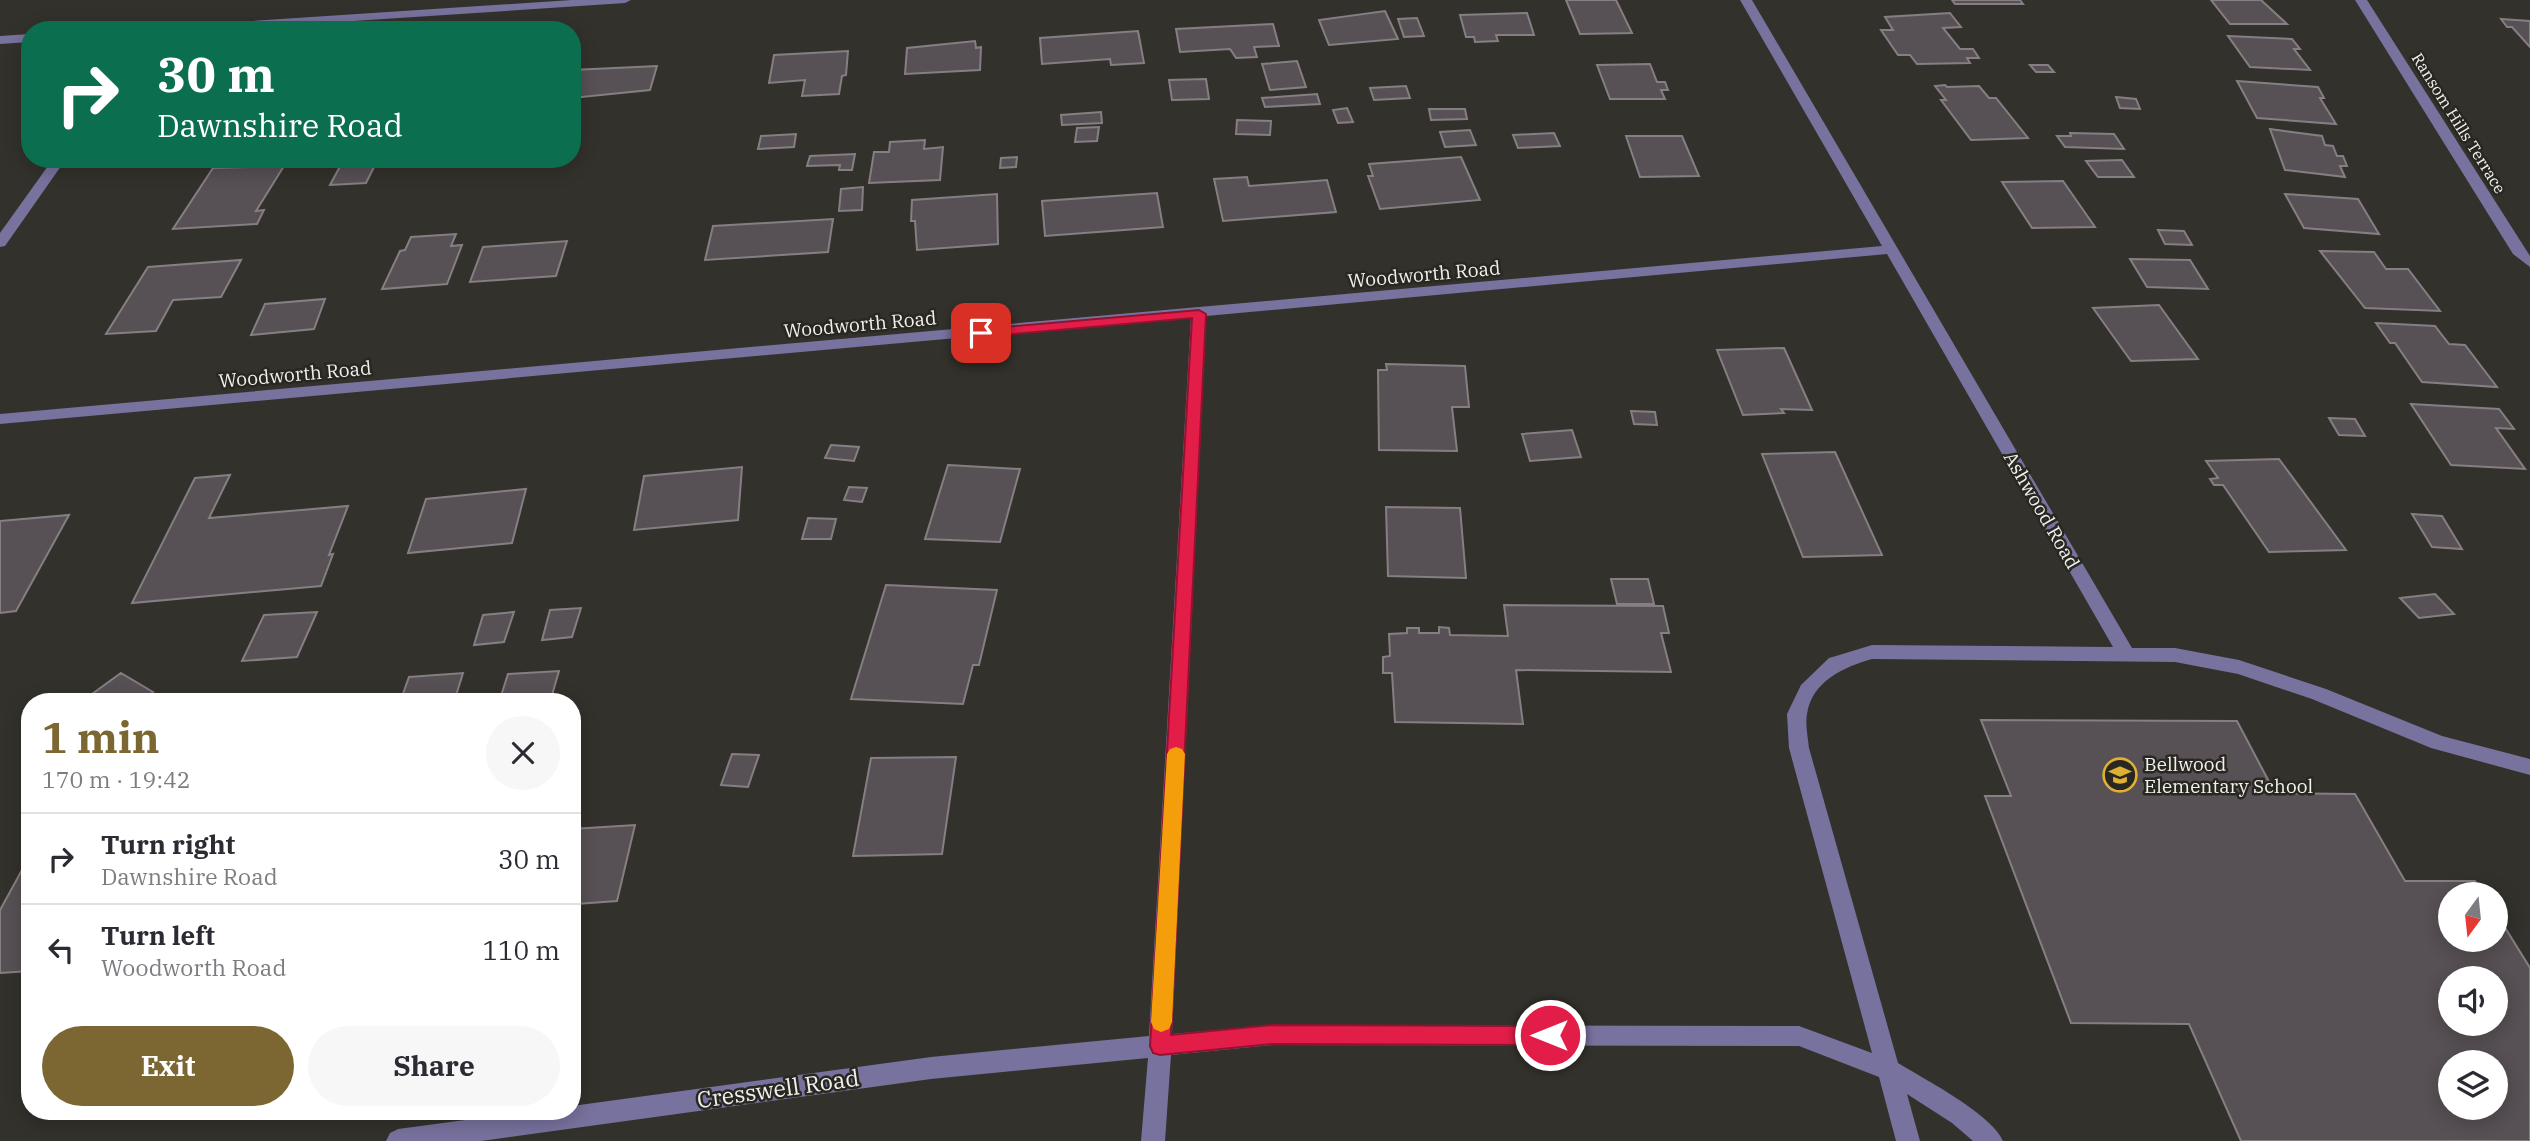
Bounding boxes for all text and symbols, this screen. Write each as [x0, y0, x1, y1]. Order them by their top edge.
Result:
text: 30 m [157, 42, 275, 105]
icon: right [42, 49, 133, 140]
street label: Ransom Hills Terrace [2408, 49, 2510, 197]
text: Dawnshire Road [157, 104, 403, 146]
street label: Woodworth Road [1347, 255, 1501, 293]
pin [951, 303, 1011, 363]
street label: Woodworth Road [783, 305, 937, 343]
icon: arrive [962, 314, 1000, 352]
street label: Woodworth Road [218, 355, 372, 393]
street label: Ashwood Road [1999, 447, 2085, 573]
text: 1 min [42, 710, 160, 765]
button: close [486, 716, 560, 790]
place label: Bellwood Elementary School [2144, 752, 2314, 798]
school or university icon: Bellwood Elementary School [2101, 756, 2139, 794]
text: 170 m · 19:42 [42, 764, 191, 794]
text: Turn right [101, 827, 235, 861]
icon: right [42, 840, 80, 878]
text: 30 m [498, 842, 560, 876]
text: Dawnshire Road [101, 861, 278, 891]
north arrow [2438, 882, 2508, 952]
map controls [2438, 882, 2508, 1120]
text: Turn left [101, 918, 215, 952]
icon: left [42, 931, 80, 969]
text: 110 m [482, 933, 560, 967]
text: Woodworth Road [101, 952, 286, 982]
button: sound [2438, 966, 2508, 1036]
position arrow [1513, 998, 1587, 1072]
button: Exit [42, 1026, 294, 1106]
button: Share [308, 1026, 560, 1106]
button: layers [2438, 1050, 2508, 1120]
street label: Cresswell Road [695, 1062, 861, 1114]

